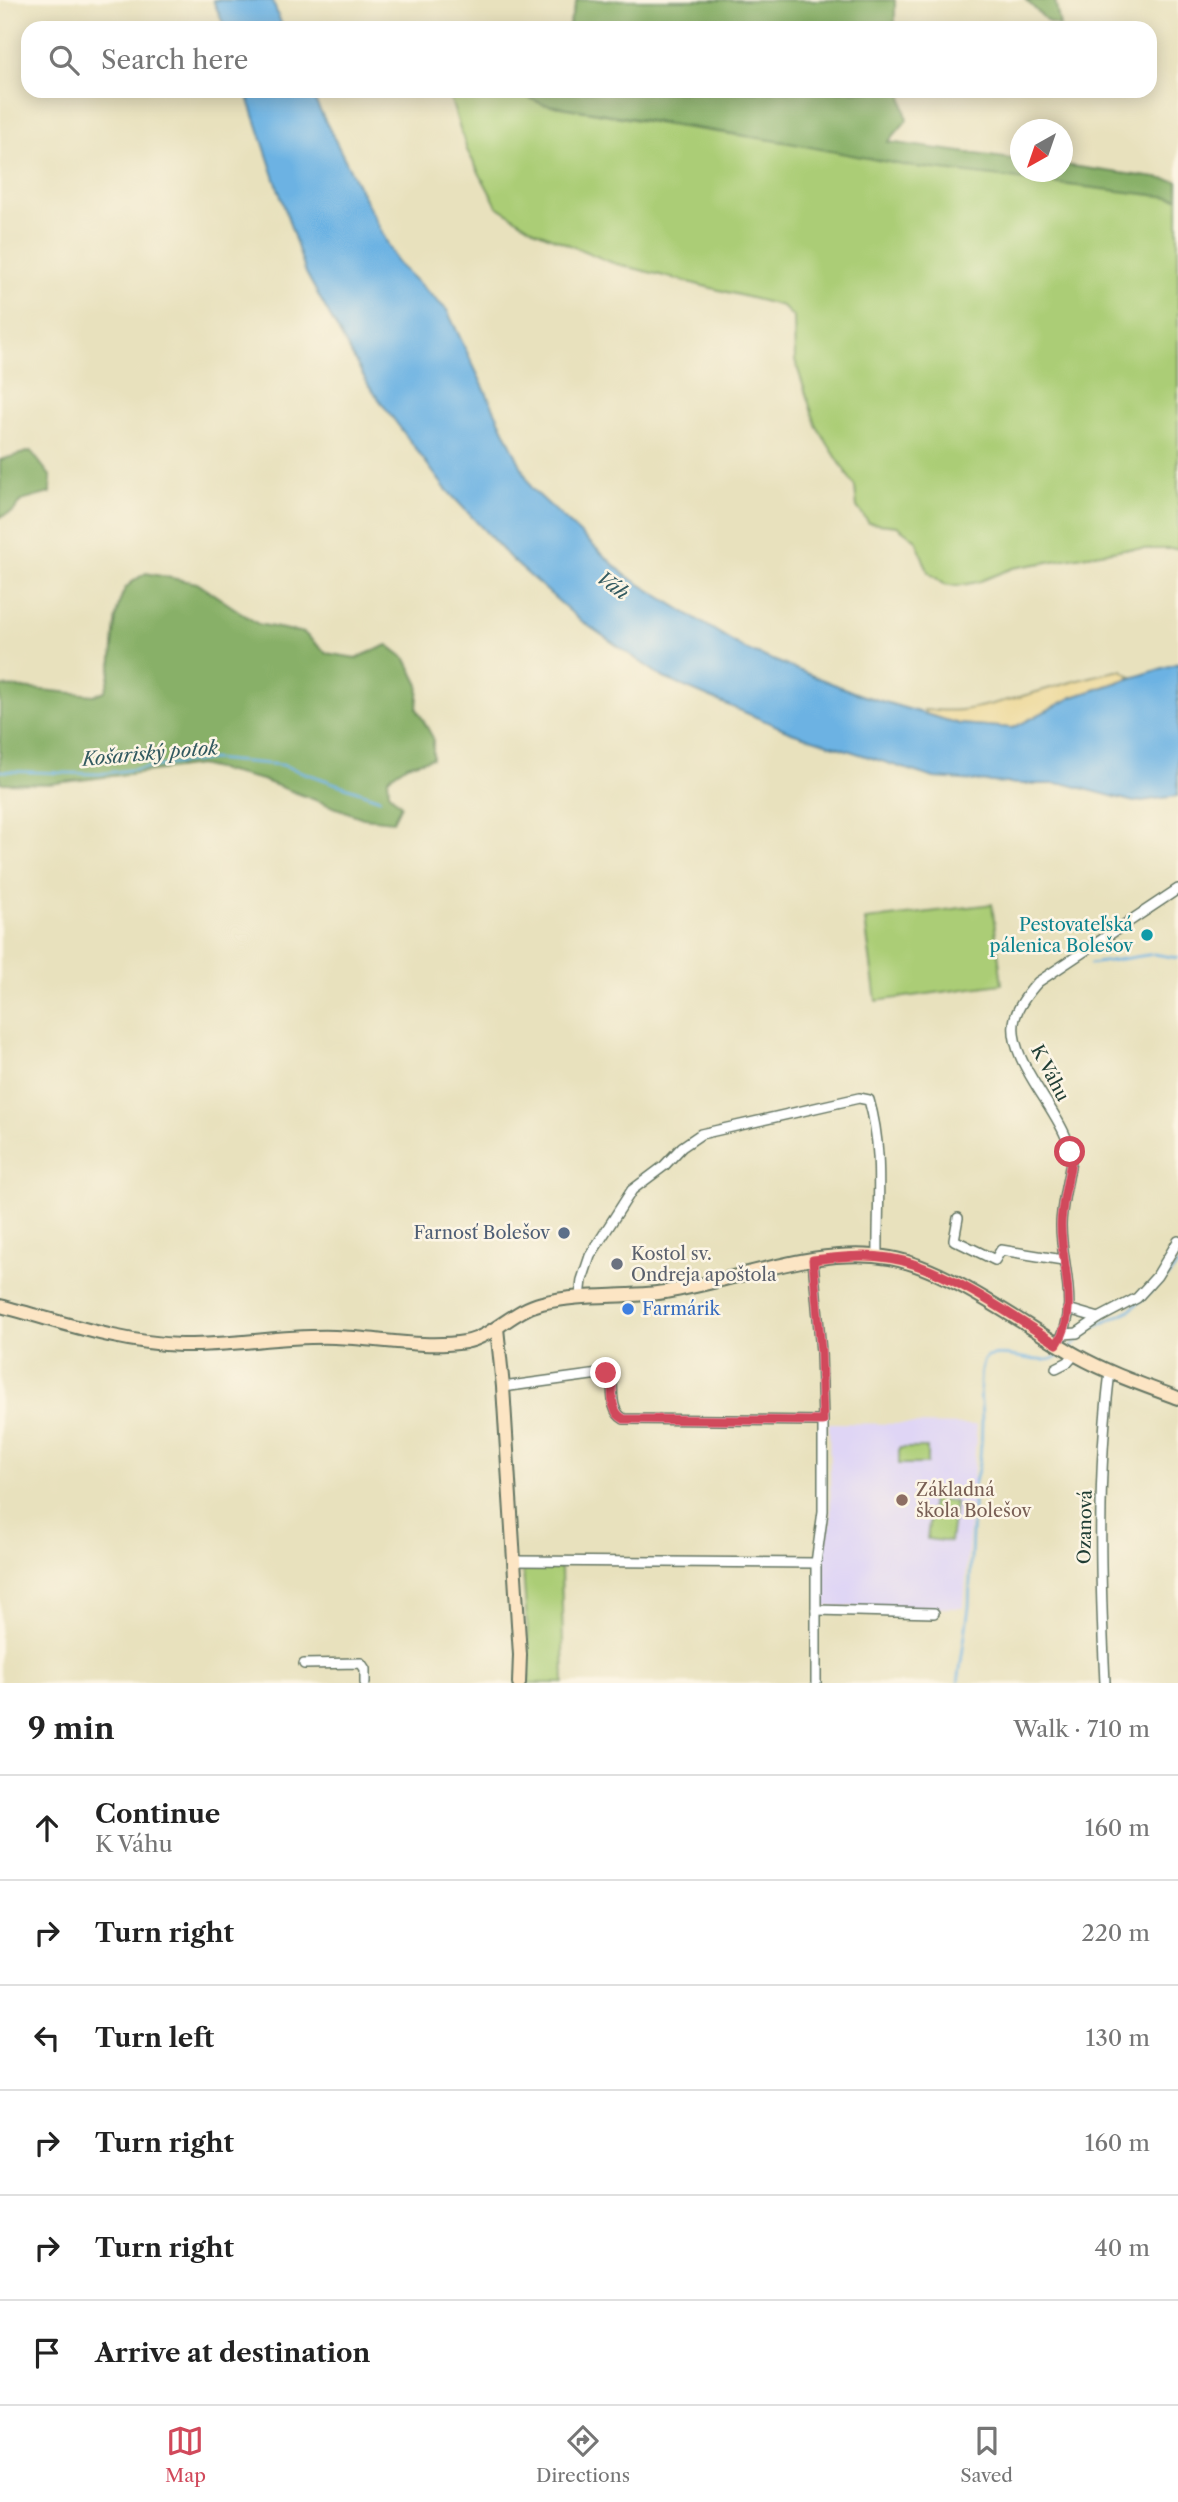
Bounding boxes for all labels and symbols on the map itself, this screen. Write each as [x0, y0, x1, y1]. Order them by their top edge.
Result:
north arrow [1010, 119, 1073, 182]
water label: Váh [592, 566, 633, 605]
water label: Košariský potok [79, 736, 219, 771]
place label: Pestovateľská pálenica Bolešov [990, 914, 1133, 957]
marker: Pestovateľská pálenica Bolešov [1139, 927, 1155, 943]
street label: K Váhu [1026, 1041, 1074, 1105]
route start [1054, 1136, 1085, 1167]
place label: Farnosť Bolešov [414, 1222, 550, 1244]
marker: Farnosť Bolešov [556, 1225, 572, 1241]
place label: Kostol sv. Ondreja apoštola [631, 1243, 777, 1286]
marker: Kostol sv. Ondreja apoštola [609, 1256, 625, 1272]
place label: Farmárik [642, 1298, 721, 1320]
marker: Farmárik [620, 1301, 636, 1317]
route end [590, 1357, 621, 1388]
place label: Základná škola Bolešov [916, 1479, 1031, 1522]
street label: Ozanová [1073, 1489, 1097, 1564]
marker: Základná škola Bolešov [894, 1492, 910, 1508]

